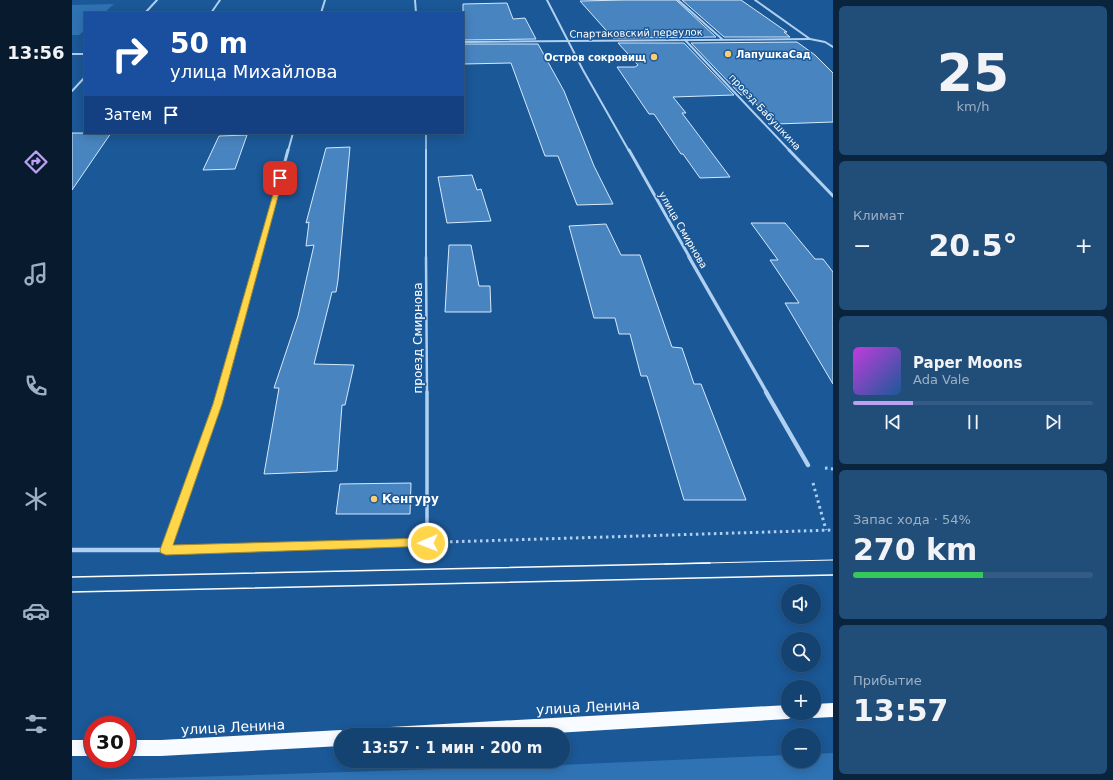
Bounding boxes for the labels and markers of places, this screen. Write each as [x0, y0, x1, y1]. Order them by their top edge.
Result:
marker: ЛапушкаСад [723, 49, 733, 59]
place label: ЛапушкаСад [736, 49, 811, 60]
place label: Остров сокровищ [544, 52, 646, 63]
marker: Остров сокровищ [649, 52, 659, 62]
pin [263, 161, 297, 195]
place label: Кенгуру [382, 492, 439, 506]
marker: Кенгуру [369, 494, 379, 504]

